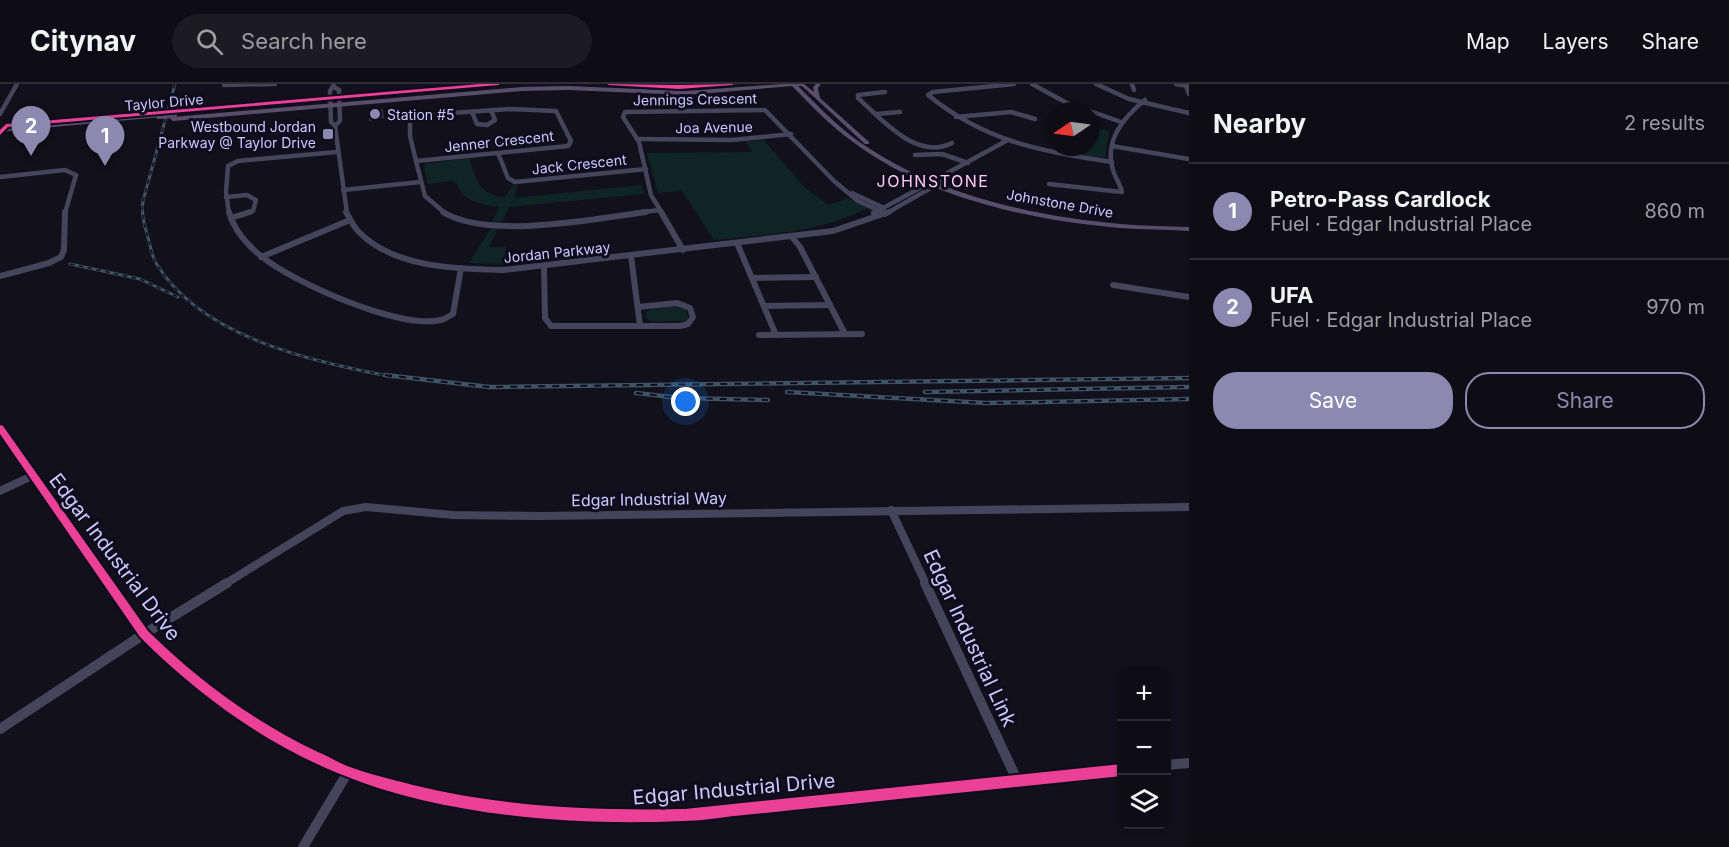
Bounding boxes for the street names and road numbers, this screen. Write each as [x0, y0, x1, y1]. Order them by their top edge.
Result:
street label: Jennings Crescent [633, 89, 758, 109]
street label: Taylor Drive [124, 90, 204, 114]
street label: Joa Avenue [675, 118, 753, 136]
street label: Jenner Crescent [443, 127, 555, 155]
street label: Jack Crescent [531, 151, 628, 177]
street label: Johnstone Drive [1005, 185, 1115, 221]
street label: Jordan Parkway [503, 238, 611, 266]
street label: Edgar Industrial Drive [44, 469, 186, 645]
street label: Edgar Industrial Way [571, 488, 727, 510]
street label: Edgar Industrial Link [918, 546, 1022, 730]
street label: Edgar Industrial Drive [632, 768, 836, 810]

